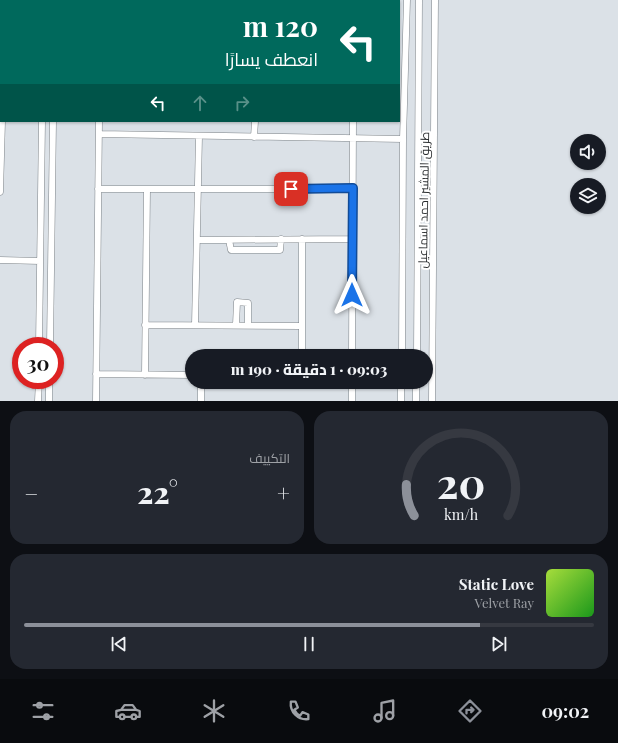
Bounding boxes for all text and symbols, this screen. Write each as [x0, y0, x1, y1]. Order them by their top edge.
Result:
text: 120 m [243, 7, 318, 44]
icon: left [332, 16, 384, 68]
text: انعطف يسارًا [225, 47, 318, 71]
icon: left [147, 92, 169, 114]
icon: ahead [189, 92, 211, 114]
icon: right [231, 92, 253, 114]
street label: طريق المشير احمد اسماعيل [414, 131, 432, 268]
map controls [570, 134, 606, 214]
button: sound [570, 134, 606, 170]
pin [274, 172, 308, 206]
icon: arrive [280, 178, 302, 200]
button: layers [570, 178, 606, 214]
position arrow [331, 274, 373, 316]
speed limit sign: 30 [12, 337, 64, 389]
text: 09:03 · 1 دقيقة · 190 m [231, 359, 387, 379]
text: التكييف [249, 449, 290, 466]
text: 20 [437, 453, 485, 508]
text: 22° [137, 472, 178, 512]
text: − [24, 478, 38, 508]
text: + [277, 478, 290, 508]
text: km/h [444, 504, 479, 523]
text: Static Love [459, 574, 534, 594]
text: Velvet Ray [474, 594, 534, 611]
icon: previous [108, 633, 130, 655]
icon: pause [298, 633, 320, 655]
icon: next [488, 633, 510, 655]
icon: filters [29, 697, 57, 725]
icon: car [114, 697, 142, 725]
icon: climate [200, 697, 228, 725]
icon: phone [285, 697, 313, 725]
icon: music [371, 697, 399, 725]
icon: directions [456, 697, 484, 725]
text: 09:02 [541, 699, 589, 723]

